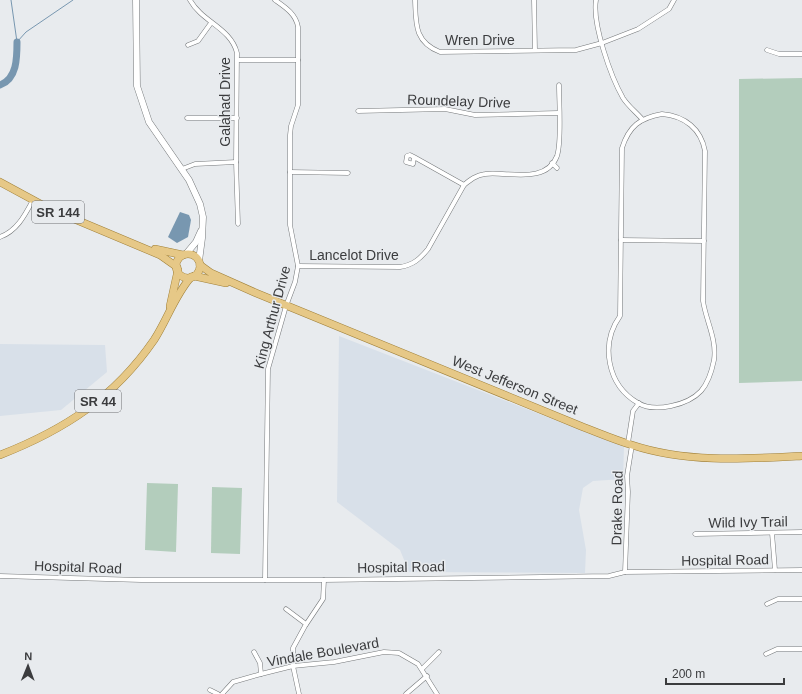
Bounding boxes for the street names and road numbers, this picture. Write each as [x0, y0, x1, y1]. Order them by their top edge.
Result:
street label: Wren Drive [445, 32, 515, 48]
street label: Galahad Drive [217, 57, 233, 147]
street label: Roundelay Drive [407, 91, 511, 111]
road number: SR 144 [32, 201, 84, 223]
street label: Lancelot Drive [309, 247, 399, 263]
street label: King Arthur Drive [251, 264, 293, 370]
street label: West Jefferson Street [450, 352, 580, 418]
road number: SR 44 [75, 390, 121, 412]
street label: Drake Road [608, 471, 626, 545]
street label: Wild Ivy Trail [708, 513, 788, 531]
street label: Hospital Road [681, 551, 769, 569]
street label: Hospital Road [34, 557, 122, 577]
street label: Hospital Road [357, 558, 445, 576]
street label: Vindale Boulevard [266, 634, 380, 670]

